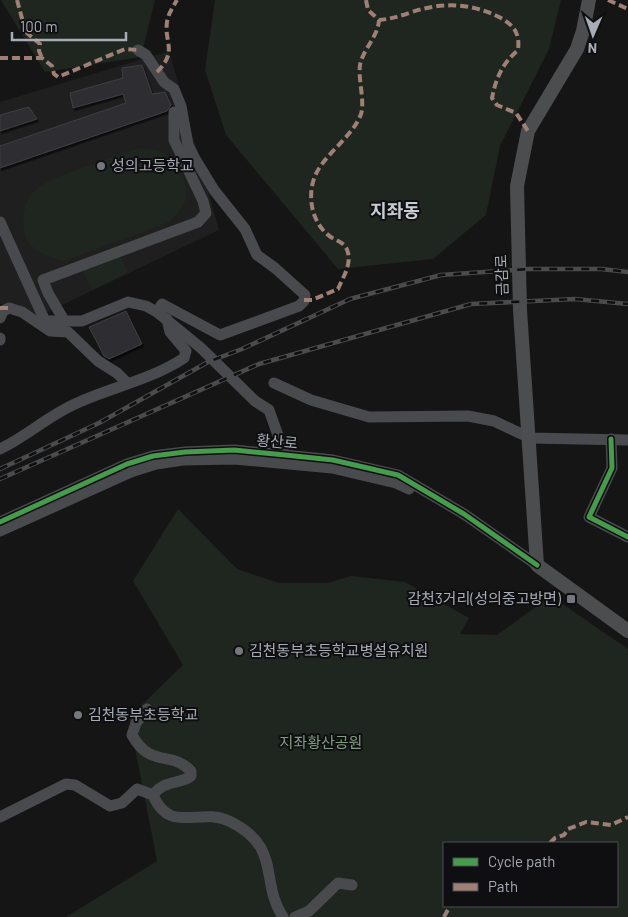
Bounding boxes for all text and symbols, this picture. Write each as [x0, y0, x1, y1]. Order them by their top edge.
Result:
scale bar [12, 10, 126, 42]
north arrow [568, 10, 618, 60]
text: 100 m [20, 17, 58, 35]
text: N [588, 40, 597, 57]
place label: 성의고등학교 [111, 156, 194, 174]
marker: 성의고등학교 [95, 160, 107, 172]
district label: 지좌동 [370, 199, 420, 221]
street label: 금감로 [491, 254, 511, 296]
street label: 황산로 [256, 430, 298, 452]
place label: 감천3거리(성의중고방면) [407, 589, 561, 607]
marker: 감천3거리(성의중고방면) [565, 593, 577, 605]
place label: 김천동부초등학교병설유치원 [249, 641, 428, 659]
marker: 김천동부초등학교병설유치원 [233, 645, 245, 657]
place label: 김천동부초등학교 [88, 705, 198, 723]
marker: 김천동부초등학교 [72, 709, 84, 721]
park label: 지좌황산공원 [280, 733, 362, 751]
legend [443, 842, 618, 907]
text: Cycle path [488, 852, 555, 870]
text: Path [488, 877, 518, 895]

